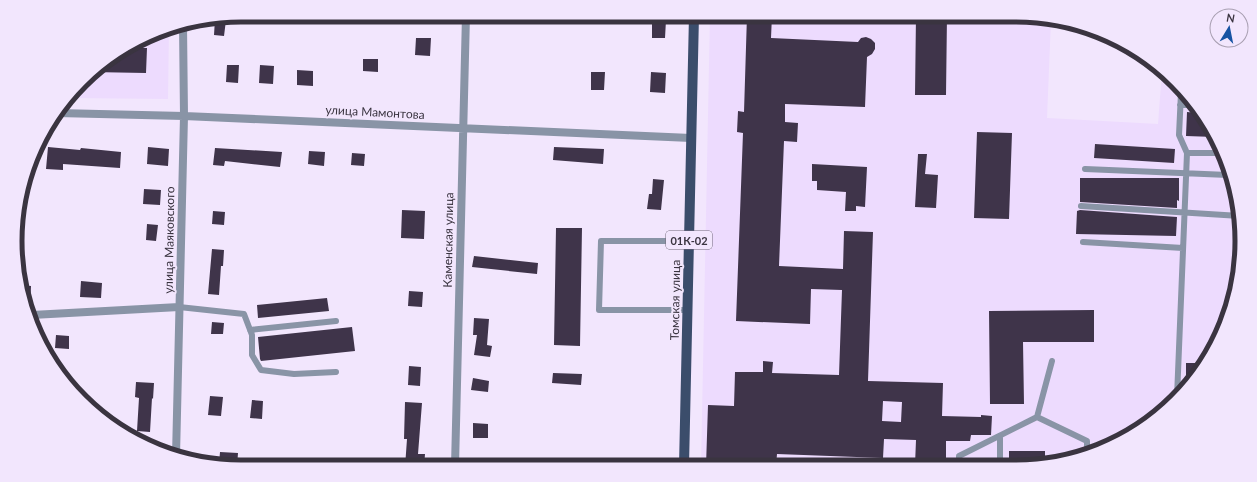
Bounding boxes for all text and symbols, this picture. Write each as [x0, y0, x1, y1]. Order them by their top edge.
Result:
north arrow [1209, 8, 1249, 48]
text: N [1226, 11, 1236, 25]
street label: улица Мамонтова [325, 102, 425, 122]
street label: улица Маяковского [161, 186, 177, 294]
street label: Каменская улица [440, 192, 456, 288]
road number: 01К-02 [666, 231, 712, 249]
street label: Томская улица [667, 260, 683, 340]

